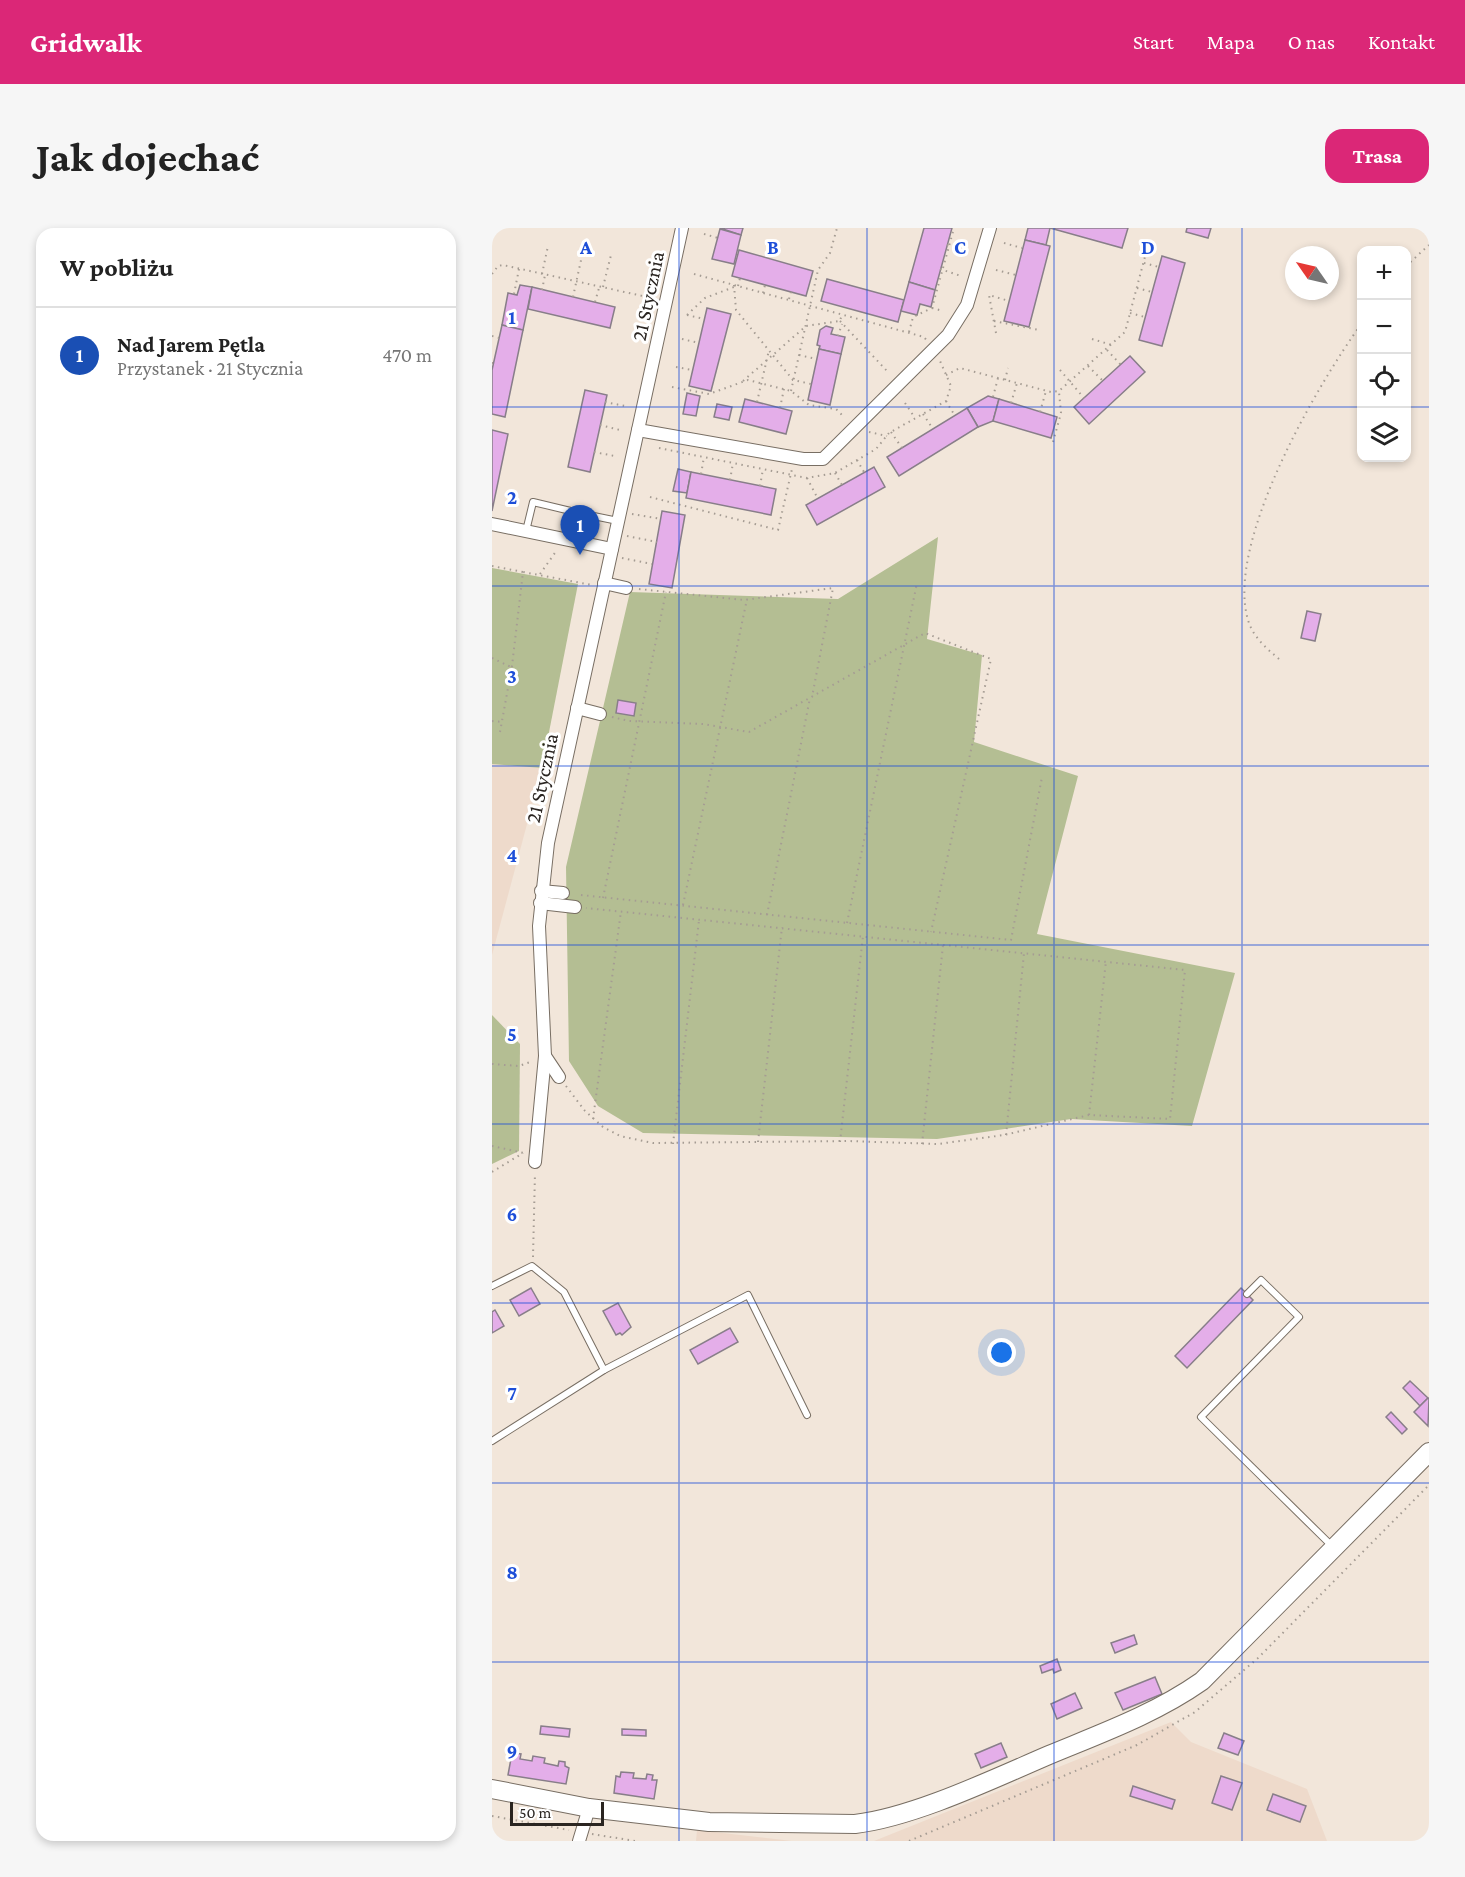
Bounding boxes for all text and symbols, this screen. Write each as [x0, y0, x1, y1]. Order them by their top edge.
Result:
text: Gridwalk [30, 27, 142, 58]
text: Start [1133, 30, 1174, 54]
text: Mapa [1207, 30, 1255, 54]
text: O nas [1288, 30, 1335, 54]
text: Kontakt [1368, 30, 1435, 54]
button: Trasa [1325, 129, 1429, 183]
text: Jak dojechać [36, 133, 259, 180]
text: A [579, 236, 593, 258]
text: B [767, 236, 779, 258]
text: C [954, 236, 966, 258]
text: D [1141, 236, 1155, 258]
north arrow [1285, 246, 1339, 300]
map controls [1357, 246, 1411, 462]
button: + [1357, 246, 1411, 300]
street label: 21 Stycznia [627, 249, 669, 343]
text: W pobliżu [60, 253, 174, 282]
button: − [1357, 300, 1411, 354]
text: 1 [508, 306, 516, 328]
text: Nad Jarem Pętla [117, 332, 265, 357]
text: 1 [76, 344, 83, 366]
text: 470 m [382, 344, 432, 366]
button: locate [1357, 354, 1411, 408]
text: Przystanek · 21 Stycznia [117, 357, 303, 379]
button: layers [1357, 408, 1411, 462]
text: 2 [507, 486, 517, 508]
pin: 1 [560, 506, 599, 555]
text: 3 [507, 665, 517, 687]
street label: 21 Stycznia [521, 731, 563, 825]
text: 4 [507, 844, 518, 866]
text: 5 [507, 1023, 517, 1045]
text: 6 [507, 1203, 517, 1225]
your location [987, 1338, 1016, 1367]
text: 7 [507, 1382, 517, 1404]
text: 8 [506, 1561, 518, 1583]
text: 9 [507, 1740, 517, 1762]
scale bar [510, 1799, 604, 1826]
text: 50 m [519, 1804, 551, 1821]

